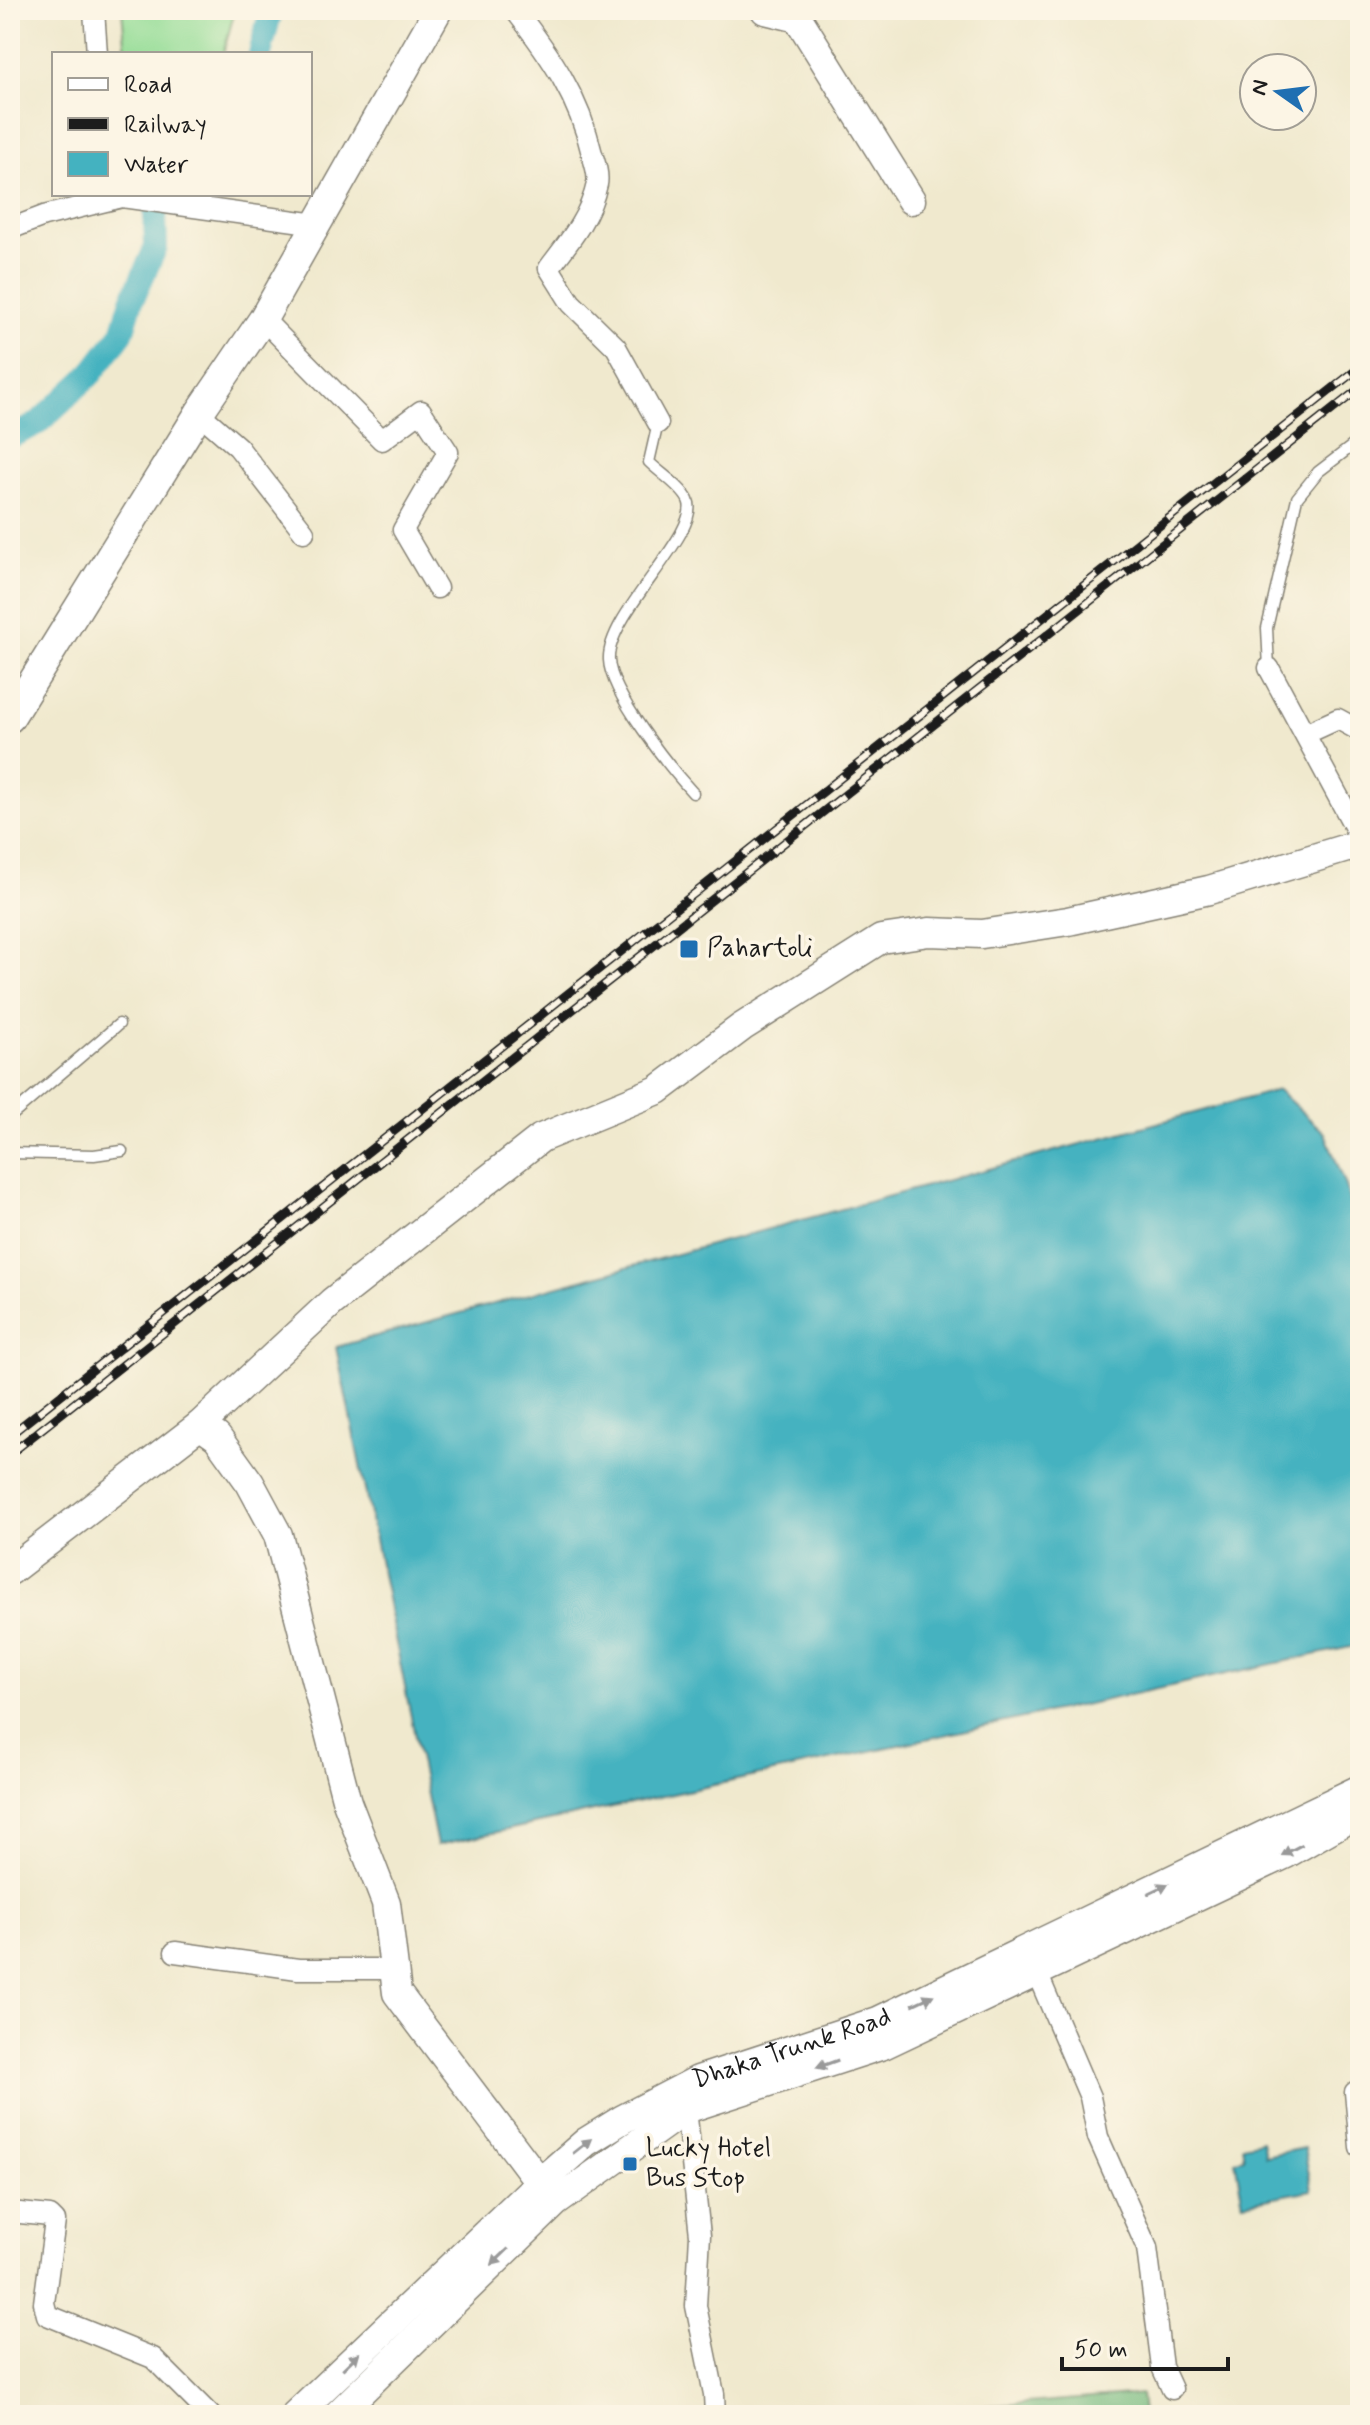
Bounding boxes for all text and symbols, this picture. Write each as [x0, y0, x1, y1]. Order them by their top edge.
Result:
legend [52, 52, 312, 196]
north arrow [1238, 52, 1318, 132]
text: Road [124, 70, 172, 101]
text: N [1245, 77, 1276, 98]
text: Railway [124, 110, 207, 141]
text: Water [124, 150, 189, 181]
place label: Pahartoli [707, 932, 813, 966]
marker: Pahartoli [678, 938, 700, 960]
one-way arrow [1280, 1844, 1303, 1857]
one-way arrow [1146, 1882, 1169, 1896]
one-way arrow [911, 1993, 934, 2007]
street label: Dhaka Trunk Road [688, 2000, 897, 2098]
one-way arrow [815, 2058, 839, 2070]
place label: Lucky Hotel Bus Stop [646, 2132, 771, 2196]
one-way arrow [572, 2138, 592, 2154]
marker: Lucky Hotel Bus Stop [621, 2155, 639, 2173]
one-way arrow [491, 2247, 510, 2266]
scale bar [1062, 2321, 1228, 2371]
text: 50 m [1074, 2335, 1128, 2366]
one-way arrow [341, 2352, 360, 2371]

